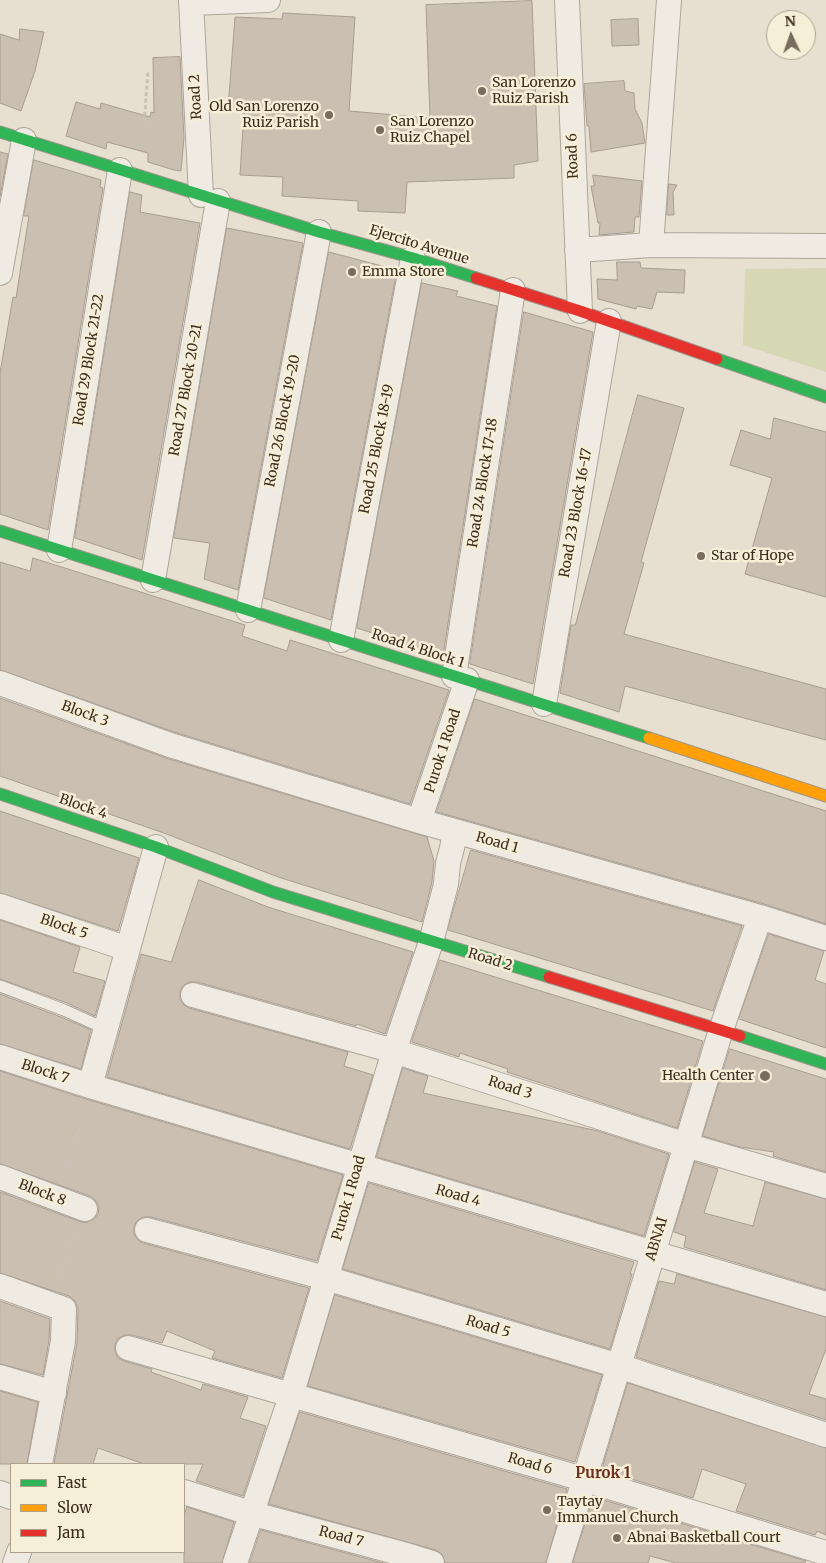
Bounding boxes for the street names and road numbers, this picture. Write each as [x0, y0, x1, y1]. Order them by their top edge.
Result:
street label: Road 2 [186, 74, 206, 120]
street label: Road 6 [564, 133, 582, 179]
street label: Ejercito Avenue [367, 222, 471, 268]
street label: Road 29 Block 21-22 [70, 293, 108, 427]
street label: Road 27 Block 20-21 [166, 323, 206, 457]
street label: Road 26 Block 19-20 [262, 353, 304, 489]
street label: Road 25 Block 18-19 [356, 383, 398, 515]
street label: Road 24 Block 17-18 [464, 417, 502, 549]
street label: Road 23 Block 16-17 [556, 447, 596, 579]
street label: Road 4 Block 1 [369, 626, 467, 672]
street label: Block 3 [59, 698, 111, 730]
street label: Purok 1 Road [421, 707, 465, 795]
street label: Block 4 [57, 791, 109, 823]
street label: Road 1 [474, 829, 520, 857]
street label: Block 5 [38, 911, 90, 943]
street label: Road 2 [466, 945, 514, 975]
street label: Block 7 [19, 1056, 71, 1088]
street label: Road 3 [486, 1073, 534, 1103]
street label: Purok 1 Road [329, 1154, 369, 1242]
street label: Block 8 [16, 1176, 68, 1210]
street label: Road 4 [434, 1182, 482, 1210]
street label: ABNAI [642, 1215, 672, 1263]
street label: Road 5 [464, 1312, 512, 1342]
street label: Road 6 [506, 1450, 554, 1478]
street label: Road 7 [317, 1523, 365, 1551]

